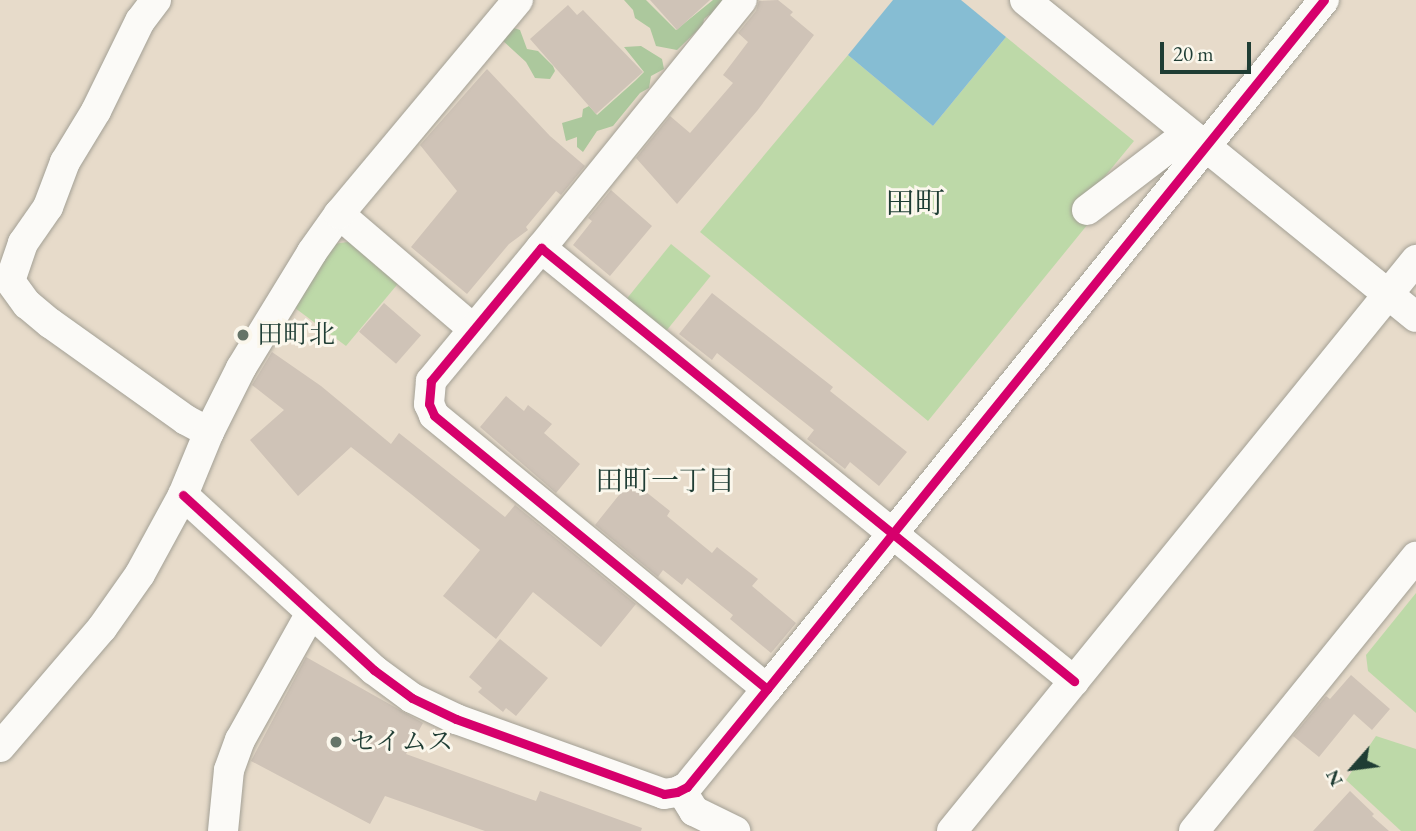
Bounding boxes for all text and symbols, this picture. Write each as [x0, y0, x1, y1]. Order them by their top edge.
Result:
scale bar [1164, 28, 1255, 72]
text: 20 m [1173, 40, 1214, 67]
district label: 田町 [885, 185, 945, 221]
place label: 田町北 [257, 319, 335, 351]
marker: 田町北 [235, 327, 251, 343]
district label: 田町一丁目 [595, 463, 735, 497]
place label: セイムス [350, 726, 454, 758]
north arrow [1318, 733, 1388, 803]
marker: セイムス [328, 734, 344, 750]
text: N [1319, 765, 1349, 791]

